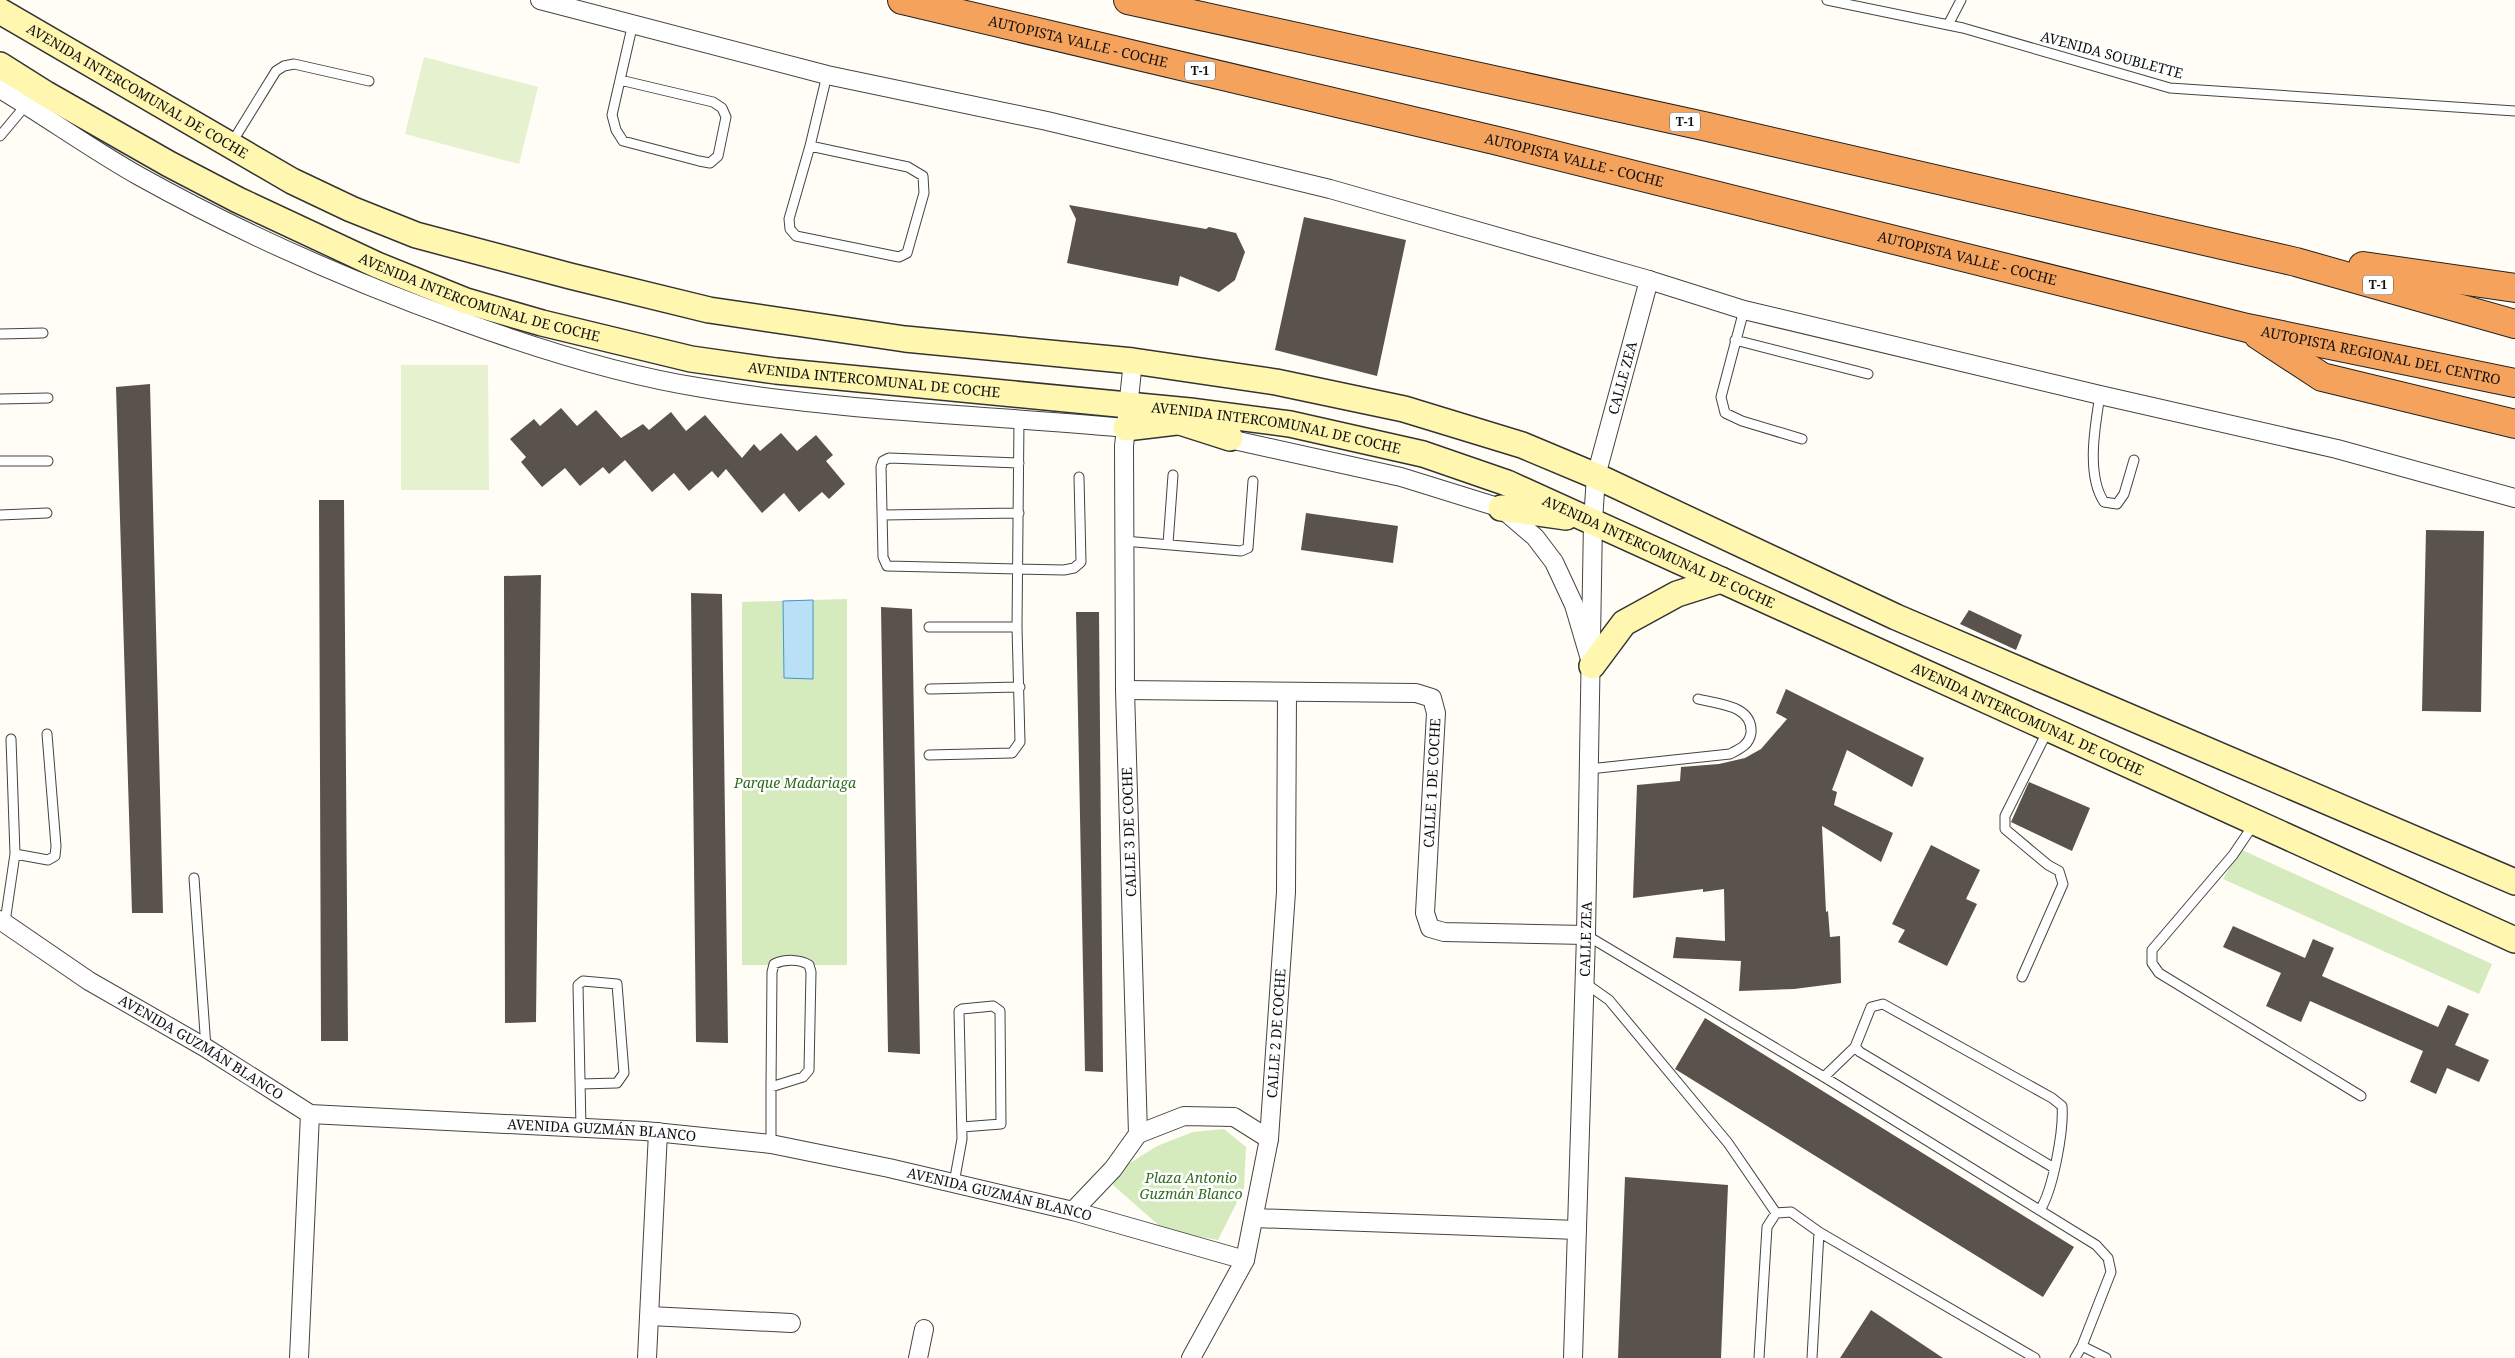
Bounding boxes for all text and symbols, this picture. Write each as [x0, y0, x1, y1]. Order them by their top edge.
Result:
street label: AUTOPISTA VALLE - COCHE [987, 11, 1170, 72]
street label: AVENIDA INTERCOMUNAL DE COCHE [23, 19, 252, 163]
street label: AVENIDA SOUBLETTE [2039, 26, 2186, 83]
road number: T-1 [1185, 61, 1215, 80]
road number: T-1 [1670, 112, 1700, 132]
street label: AUTOPISTA VALLE - COCHE [1483, 128, 1666, 191]
street label: AUTOPISTA VALLE - COCHE [1876, 226, 2059, 289]
street label: AVENIDA INTERCOMUNAL DE COCHE [356, 248, 602, 346]
road number: T-1 [2363, 276, 2393, 294]
street label: AUTOPISTA REGIONAL DEL CENTRO [2259, 321, 2502, 389]
street label: CALLE ZEA [1603, 339, 1641, 417]
street label: AVENIDA INTERCOMUNAL DE COCHE [747, 357, 1001, 402]
street label: AVENIDA INTERCOMUNAL DE COCHE [1150, 397, 1403, 458]
street label: AVENIDA INTERCOMUNAL DE COCHE [1540, 490, 1778, 612]
street label: AVENIDA INTERCOMUNAL DE COCHE [1908, 658, 2147, 780]
street label: CALLE 1 DE COCHE [1419, 717, 1444, 848]
street label: CALLE 3 DE COCHE [1117, 767, 1140, 897]
park label: Parque Madariaga [733, 773, 857, 792]
street label: CALLE ZEA [1575, 901, 1596, 977]
street label: CALLE 2 DE COCHE [1262, 968, 1290, 1099]
street label: AVENIDA GUZMÁN BLANCO [115, 990, 287, 1104]
street label: AVENIDA GUZMÁN BLANCO [507, 1114, 697, 1145]
street label: AVENIDA GUZMÁN BLANCO [905, 1163, 1094, 1225]
park label: Plaza Antonio Guzmán Blanco [1140, 1168, 1242, 1203]

